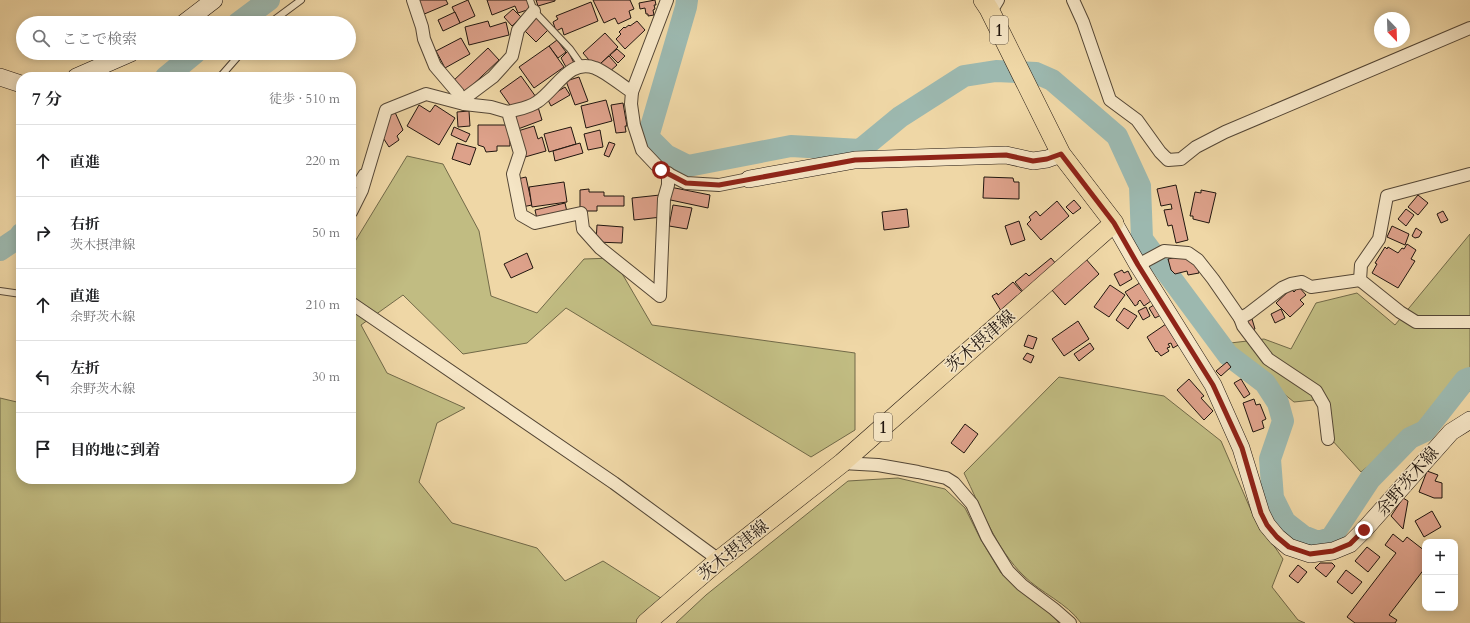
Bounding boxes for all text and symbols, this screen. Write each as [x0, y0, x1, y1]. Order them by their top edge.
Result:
north arrow [1374, 12, 1410, 48]
search box [16, 16, 356, 60]
road number: 1 [990, 16, 1008, 44]
icon: search [30, 27, 52, 49]
text: ここで検索 [62, 29, 137, 49]
text: 7 分 [32, 88, 62, 111]
text: 徒歩 · 510 m [269, 90, 340, 108]
icon: ahead [32, 150, 54, 172]
text: 直進 [70, 152, 100, 172]
text: 220 m [306, 152, 340, 170]
route start [652, 161, 670, 179]
text: 右折 [70, 214, 100, 234]
icon: right [32, 222, 54, 244]
text: 50 m [312, 224, 340, 242]
text: 茨木摂津線 [70, 236, 135, 254]
text: 直進 [70, 286, 100, 306]
icon: ahead [32, 294, 54, 316]
text: 210 m [306, 296, 340, 314]
street label: 茨木摂津線 [941, 305, 1020, 378]
text: 余野茨木線 [70, 308, 135, 326]
text: 左折 [70, 358, 100, 378]
icon: left [32, 366, 54, 388]
text: 30 m [312, 368, 340, 386]
text: 余野茨木線 [70, 380, 135, 398]
road number: 1 [874, 413, 892, 441]
icon: arrive [32, 438, 54, 460]
text: 目的地に到着 [70, 440, 160, 460]
street label: 余野茨木線 [1371, 442, 1444, 521]
street label: 茨木摂津線 [693, 515, 774, 586]
route end [1355, 521, 1373, 539]
map controls [1422, 539, 1458, 611]
button: + [1422, 539, 1458, 575]
button: − [1422, 575, 1458, 611]

